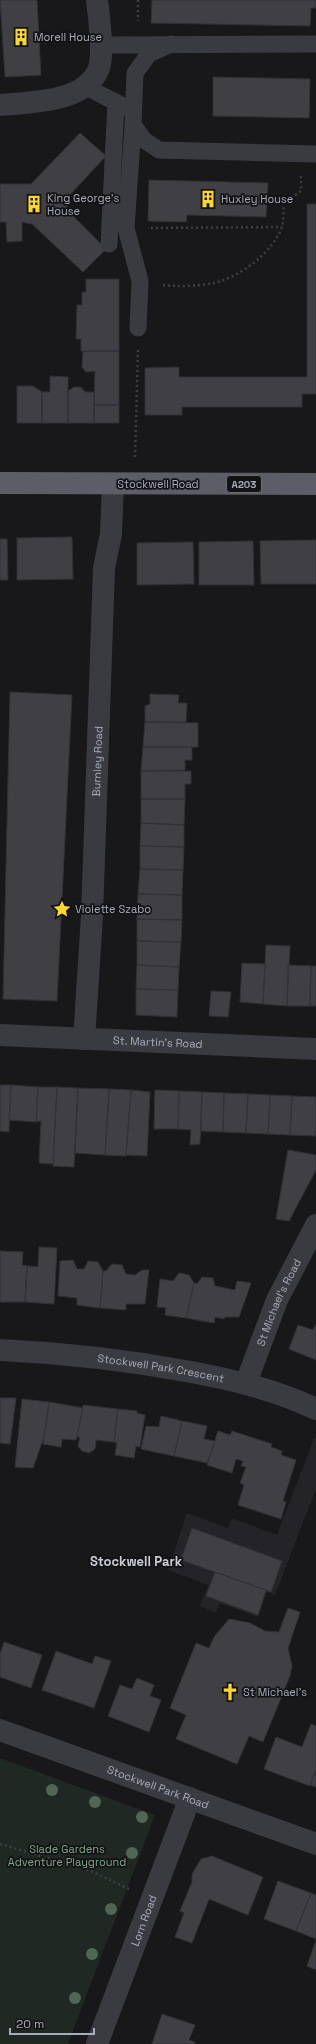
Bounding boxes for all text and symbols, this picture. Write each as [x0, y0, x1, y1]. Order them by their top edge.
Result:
building icon: Morell House [11, 27, 31, 47]
place label: Morell House [34, 30, 102, 44]
building icon: Huxley House [198, 189, 218, 209]
place label: King George's House [47, 191, 119, 218]
place label: Huxley House [221, 192, 293, 206]
building icon: King George's House [24, 194, 44, 214]
road number: A203 [227, 476, 261, 492]
street label: Stockwell Road [117, 477, 199, 491]
street label: Burnley Road [89, 726, 106, 797]
place icon: Violette Szabo [52, 899, 72, 919]
place label: Violette Szabo [75, 902, 151, 916]
street label: St. Martin's Road [113, 1033, 203, 1051]
street label: St Michael's Road [253, 1256, 304, 1348]
street label: Stockwell Park Crescent [97, 1351, 226, 1386]
district label: Stockwell Park [90, 1553, 183, 1570]
church icon: St Michael's [220, 1682, 240, 1702]
place label: St Michael's [243, 1685, 307, 1699]
street label: Stockwell Park Road [105, 1762, 211, 1812]
park label: Slade Gardens Adventure Playground [8, 1842, 126, 1869]
street label: Lorn Road [128, 1893, 160, 1948]
scale bar [10, 2010, 94, 2036]
text: 20 m [16, 2016, 44, 2032]

